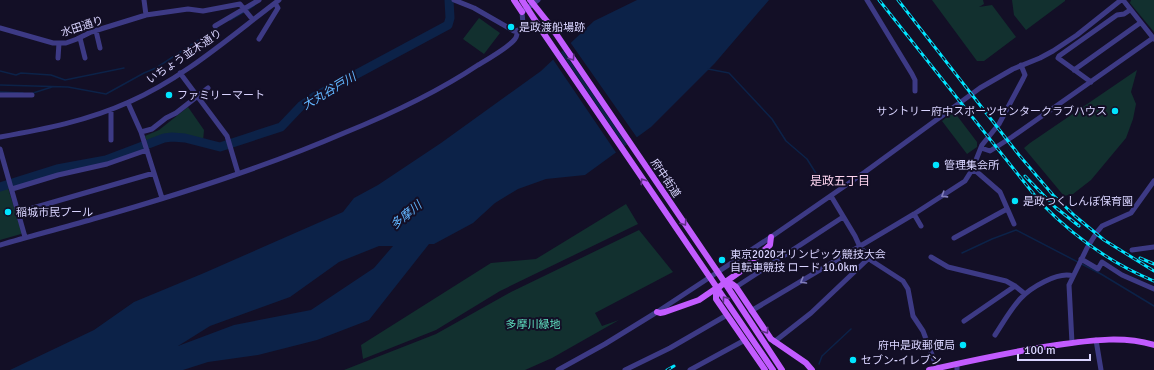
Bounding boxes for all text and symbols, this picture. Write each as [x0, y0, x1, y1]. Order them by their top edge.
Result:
street label: 水田通り [59, 13, 105, 39]
place label: 是政渡船場跡 [519, 21, 585, 34]
marker: 是政渡船場跡 [506, 22, 516, 32]
street label: いちょう並木通り [144, 26, 224, 86]
one-way arrow [567, 53, 574, 60]
water label: 大丸谷戸川 [300, 69, 361, 113]
place label: ファミリーマート [177, 89, 265, 102]
marker: ファミリーマート [164, 90, 174, 100]
place label: サントリー府中スポーツセンタークラブハウス [876, 105, 1107, 118]
marker: サントリー府中スポーツセンタークラブハウス [1110, 106, 1120, 116]
street label: 府中街道 [648, 156, 683, 200]
place label: 管理集会所 [944, 159, 1000, 172]
marker: 管理集会所 [931, 160, 941, 170]
district label: 是政五丁目 [810, 174, 870, 189]
one-way arrow [641, 178, 648, 185]
one-way arrow [941, 190, 948, 198]
place label: 是政つくしんぼ保育園 [1023, 195, 1133, 208]
marker: 是政つくしんぼ保育園 [1010, 196, 1020, 206]
water label: 多摩川 [388, 197, 426, 233]
place label: 稲城市民プール [16, 206, 93, 219]
marker: 稲城市民プール [3, 207, 13, 217]
one-way arrow [679, 219, 687, 226]
place label: 東京2020オリンピック競技大会 自転車競技 ロード 10.0km [730, 248, 886, 274]
marker: 東京2020オリンピック競技大会 自転車競技 ロード 10.0km [717, 255, 727, 265]
one-way arrow [800, 277, 807, 284]
one-way arrow [723, 297, 730, 304]
park label: 多摩川緑地 [506, 318, 561, 331]
one-way arrow [761, 327, 768, 334]
scale bar [1018, 336, 1090, 362]
place label: 府中是政郵便局 [878, 339, 955, 352]
marker: 府中是政郵便局 [958, 340, 968, 350]
text: 100 m [1024, 343, 1056, 358]
place label: セブン-イレブン [861, 354, 942, 367]
marker: セブン-イレブン [848, 355, 858, 365]

